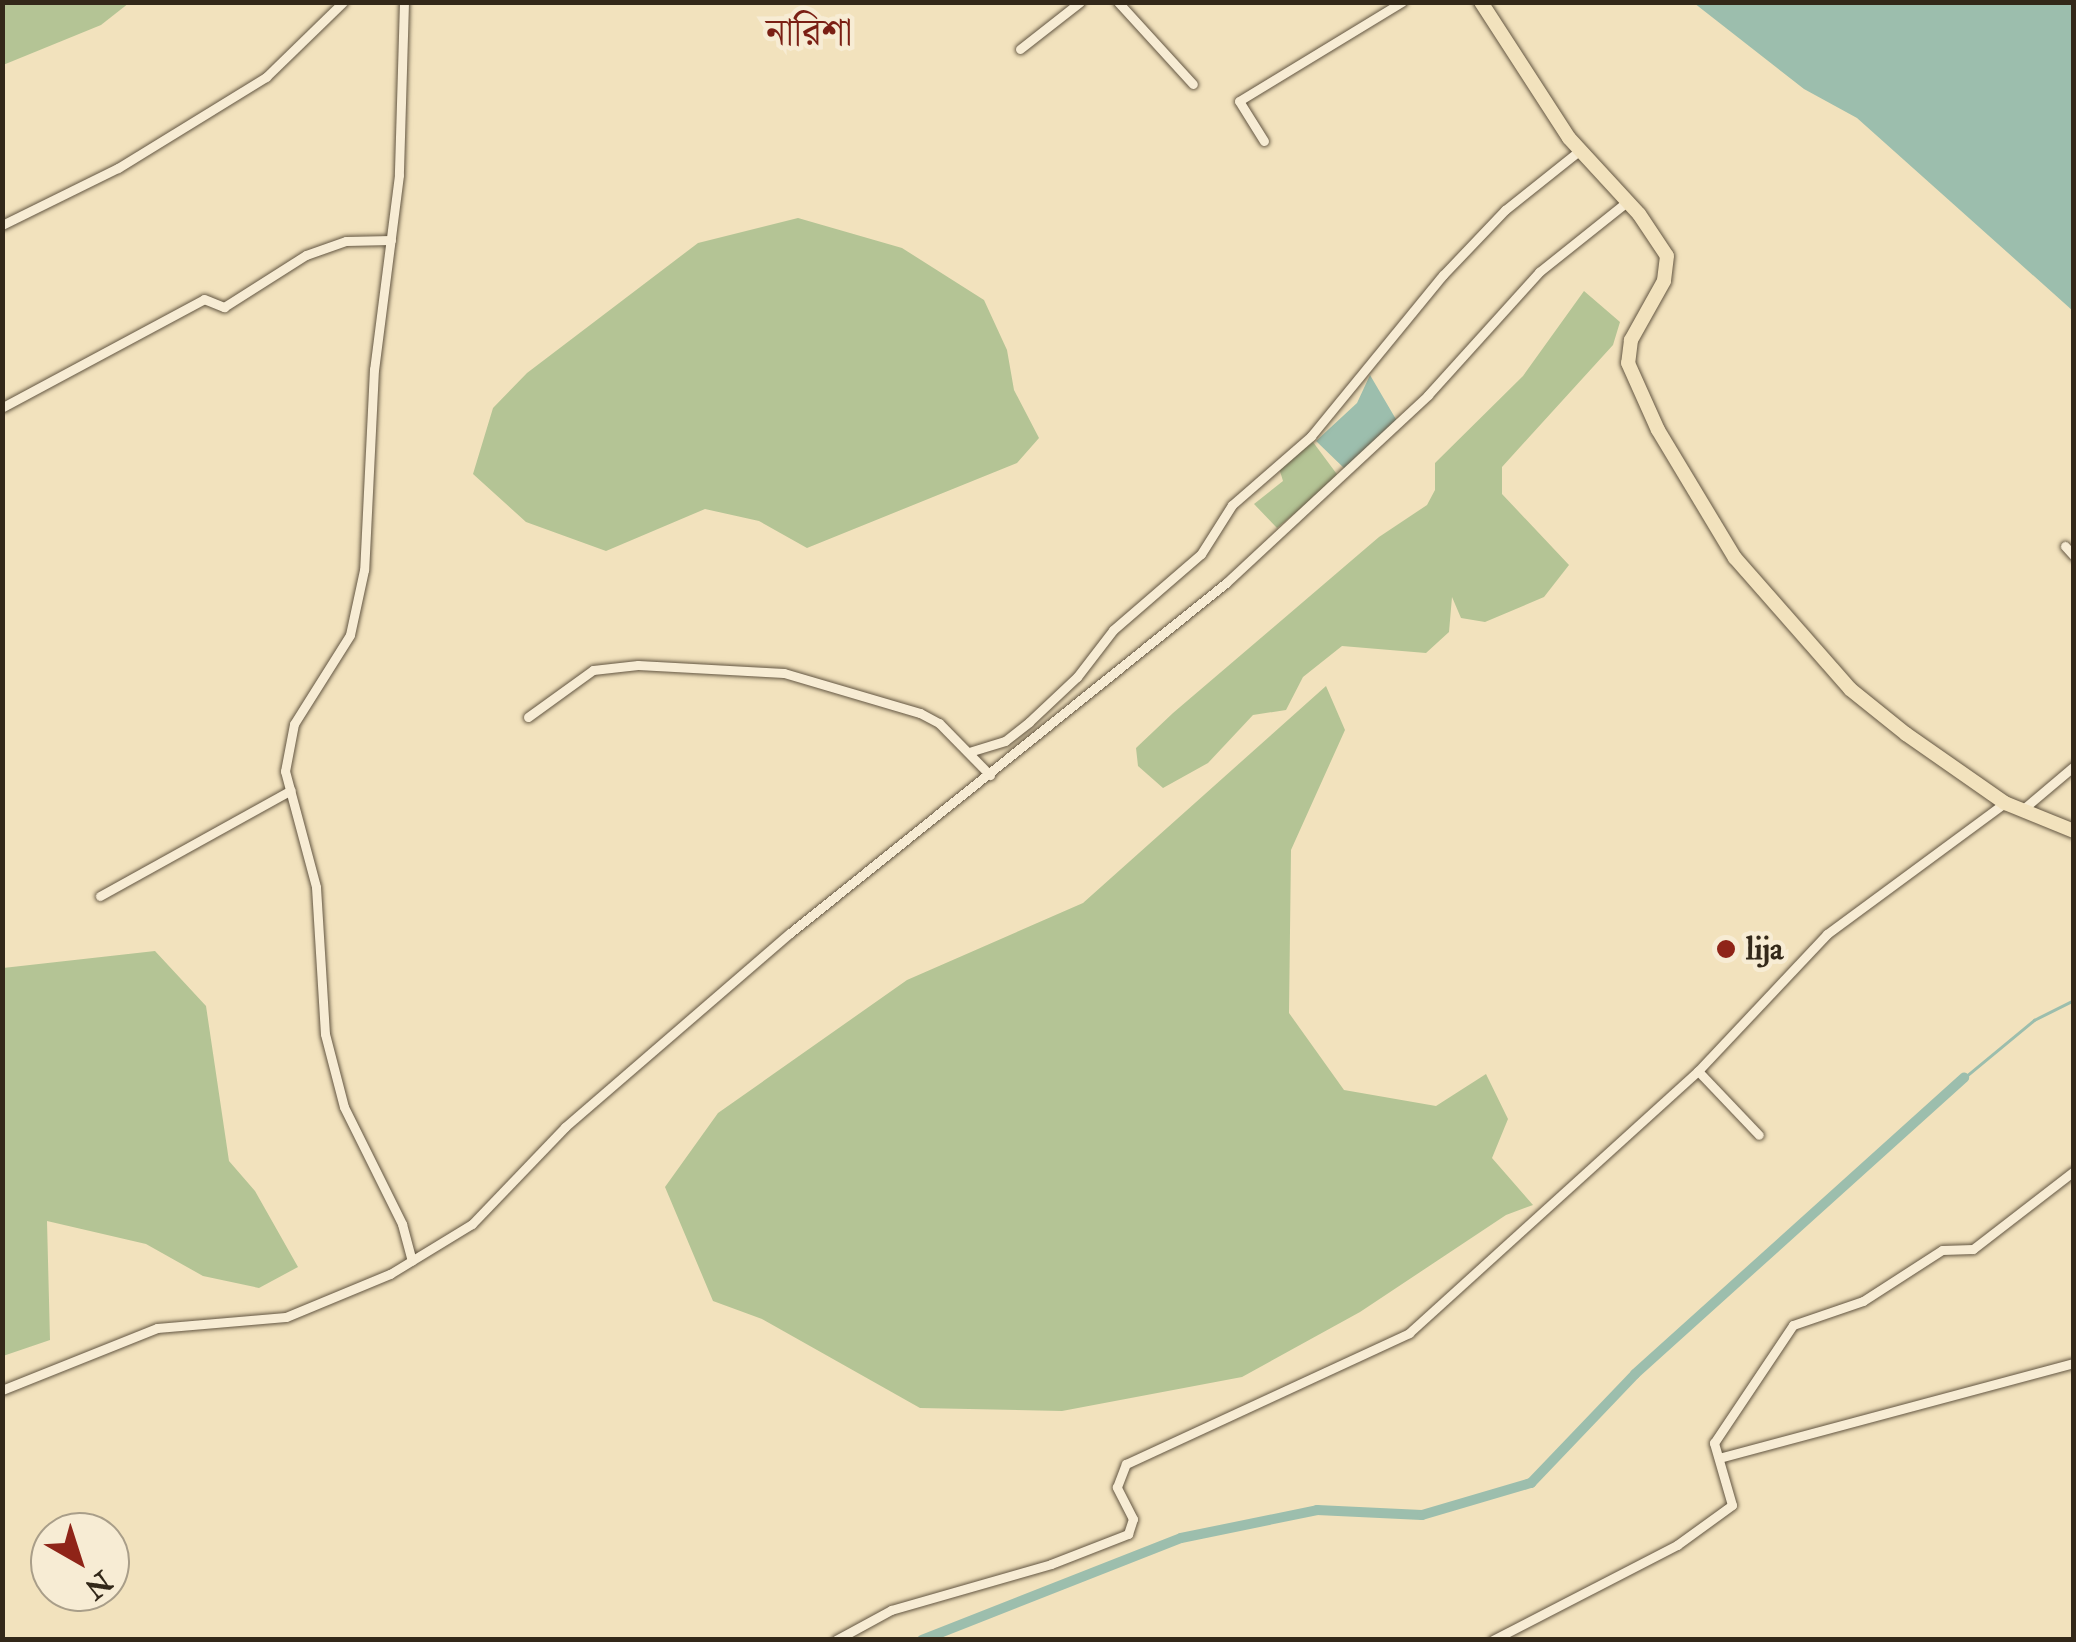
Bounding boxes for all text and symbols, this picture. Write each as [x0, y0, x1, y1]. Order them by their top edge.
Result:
district label: নারিশা [766, 11, 852, 57]
place label: lija [1746, 930, 1783, 968]
marker: lija [1715, 938, 1737, 960]
north arrow [30, 1512, 130, 1612]
text: N [77, 1563, 119, 1606]

